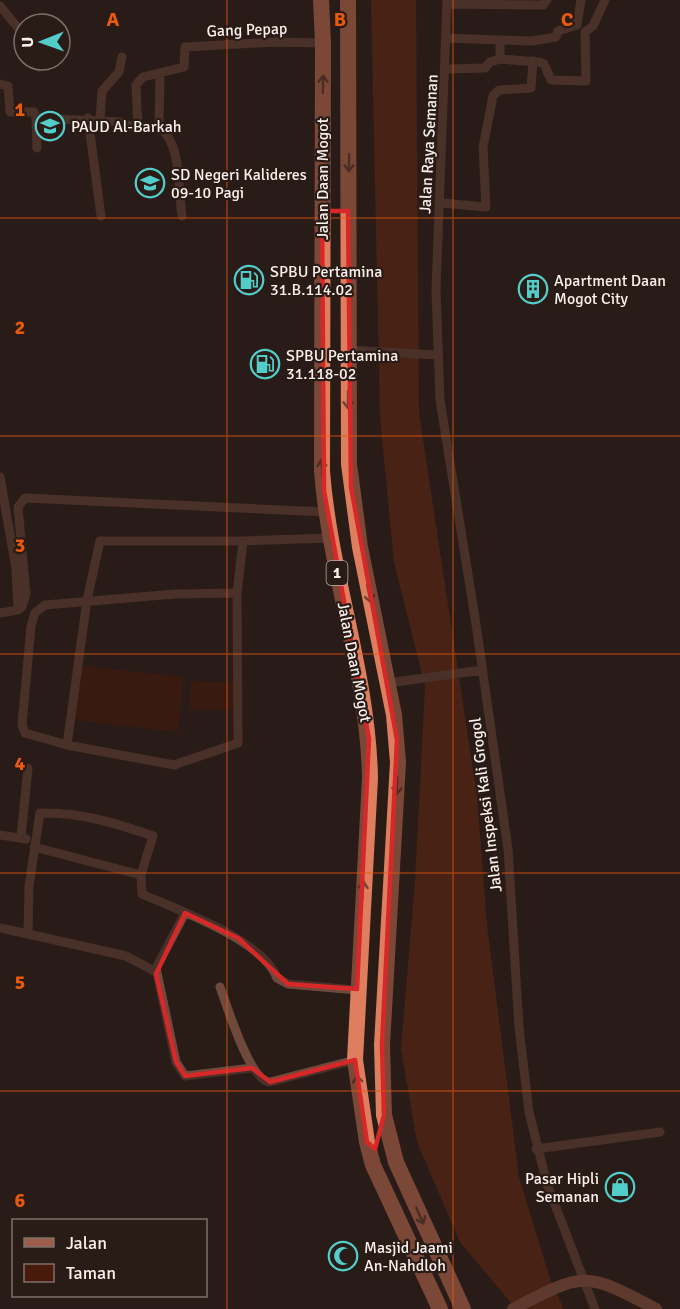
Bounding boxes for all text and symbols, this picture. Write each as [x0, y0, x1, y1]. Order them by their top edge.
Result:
text: A [107, 7, 120, 32]
text: B [334, 7, 346, 32]
text: C [561, 7, 573, 32]
north arrow [12, 12, 72, 72]
street label: Gang Pepap [206, 19, 288, 41]
text: U [18, 37, 38, 48]
street label: Jalan Raya Semanan [415, 74, 443, 214]
one-way arrow [317, 75, 329, 95]
text: 1 [15, 97, 26, 122]
school or university icon: PAUD Al-Barkah [34, 110, 66, 142]
place label: PAUD Al-Barkah [71, 117, 181, 137]
street label: Jalan Daan Mogot [313, 118, 333, 240]
one-way arrow [343, 153, 355, 173]
place label: SD Negeri Kalideres 09-10 Pagi [171, 165, 307, 203]
school or university icon: SD Negeri Kalideres 09-10 Pagi [134, 167, 166, 199]
place label: SPBU Pertamina 31.B.114.02 [270, 262, 382, 300]
fuel station icon: SPBU Pertamina 31.B.114.02 [233, 264, 265, 296]
place label: Apartment Daan Mogot City [554, 271, 666, 309]
building icon: Apartment Daan Mogot City [517, 273, 549, 305]
text: 2 [15, 315, 25, 340]
place label: SPBU Pertamina 31.118-02 [286, 346, 398, 384]
fuel station icon: SPBU Pertamina 31.118-02 [249, 348, 281, 380]
one-way arrow [342, 390, 354, 410]
one-way arrow [316, 459, 327, 479]
text: 3 [15, 533, 25, 558]
road number: 1 [326, 561, 348, 585]
one-way arrow [364, 584, 376, 603]
street label: Jalan Daan Mogot [333, 600, 376, 724]
street label: Jalan Inspeksi Kali Grogol [465, 716, 507, 893]
text: 4 [15, 751, 26, 776]
one-way arrow [392, 776, 403, 795]
one-way arrow [358, 880, 369, 900]
text: 5 [15, 970, 25, 995]
one-way arrow [353, 1075, 364, 1095]
place label: Pasar Hipli Semanan [525, 1169, 599, 1207]
shop icon: Pasar Hipli Semanan [604, 1171, 636, 1203]
text: 6 [15, 1188, 26, 1213]
one-way arrow [415, 1206, 427, 1224]
legend [12, 1219, 207, 1297]
text: Jalan [66, 1232, 107, 1254]
place label: Masjid Jaami An-Nahdloh [364, 1238, 453, 1276]
mosque icon: Masjid Jaami An-Nahdloh [327, 1240, 359, 1272]
text: Taman [66, 1262, 116, 1284]

